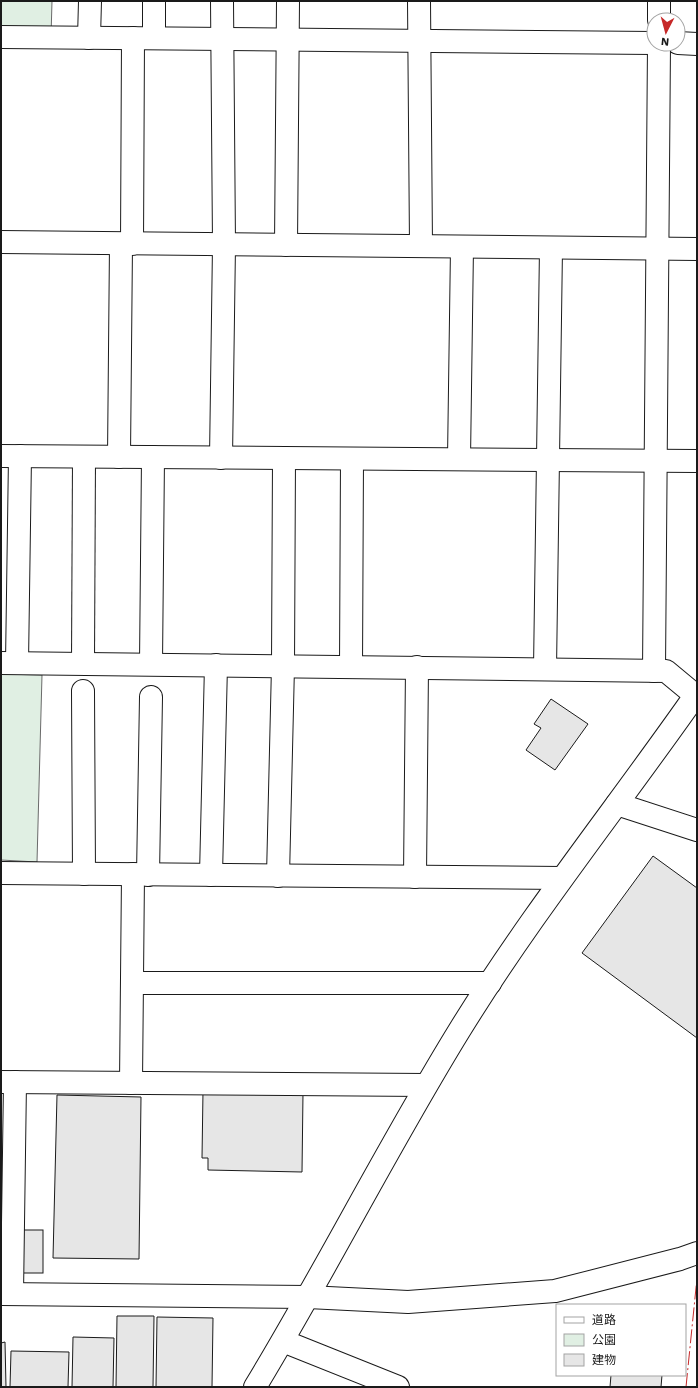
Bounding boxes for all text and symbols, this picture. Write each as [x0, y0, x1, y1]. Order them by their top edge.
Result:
north arrow [646, 12, 686, 52]
text: N [660, 35, 670, 48]
legend [556, 1304, 686, 1376]
text: 道路 [592, 1313, 616, 1327]
text: 公園 [592, 1333, 616, 1347]
text: 建物 [592, 1353, 616, 1367]

